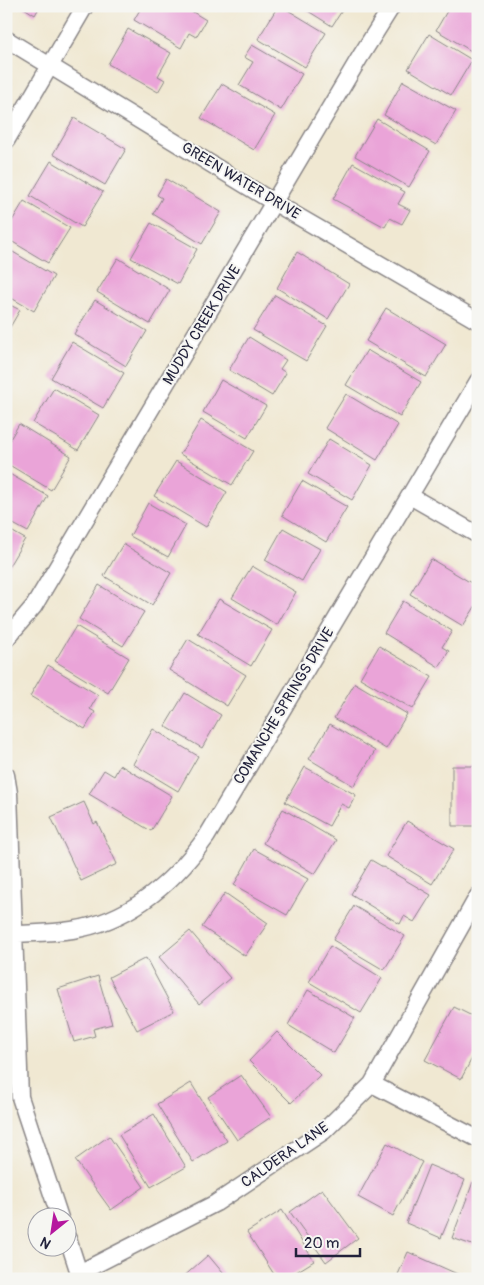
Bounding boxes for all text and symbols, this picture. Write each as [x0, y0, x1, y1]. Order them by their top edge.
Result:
street label: GREEN WATER DRIVE [178, 138, 304, 224]
street label: MUDDY CREEK DRIVE [159, 261, 245, 388]
street label: COMANCHE SPRINGS DRIVE [230, 624, 339, 788]
street label: CALDERA LANE [238, 1118, 333, 1192]
north arrow [28, 1208, 78, 1258]
scale bar [296, 1225, 360, 1257]
text: N [37, 1233, 54, 1253]
text: 20 m [304, 1234, 339, 1253]

